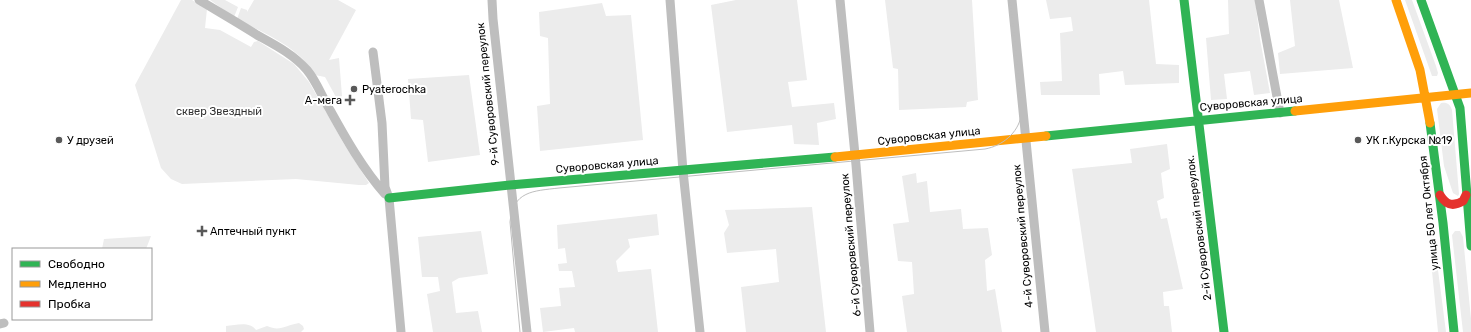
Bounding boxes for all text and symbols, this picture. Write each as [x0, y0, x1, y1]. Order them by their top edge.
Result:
street label: 9-й Суворовский переулок [474, 22, 502, 166]
place label: Pyaterochka [362, 83, 426, 96]
marker: Pyaterochka [349, 84, 359, 94]
street label: Суворовская улица [1199, 92, 1303, 114]
place label: А-мега [305, 94, 342, 107]
marker: А-мега [345, 95, 355, 105]
park label: сквер Звездный [176, 105, 262, 118]
street label: Суворовская улица [877, 124, 981, 148]
place label: У друзей [67, 134, 114, 147]
place label: УК г.Курска №19 [1366, 134, 1452, 147]
marker: У друзей [54, 135, 64, 145]
marker: УК г.Курска №19 [1353, 135, 1363, 145]
street label: Суворовская улица [555, 154, 659, 176]
street label: 2-й Суворовский переулок. [1184, 154, 1214, 301]
street label: улица 50 лет Октября [1417, 155, 1441, 271]
street label: 4-й Суворовский переулок [1010, 164, 1036, 308]
street label: 6-й Суворовский переулок [838, 173, 864, 317]
place label: Аптечный пункт [210, 225, 297, 238]
marker: Аптечный пункт [197, 226, 207, 236]
legend [12, 248, 152, 320]
text: Свободно [48, 257, 105, 271]
text: Медленно [48, 277, 107, 291]
text: Пробка [48, 297, 91, 311]

